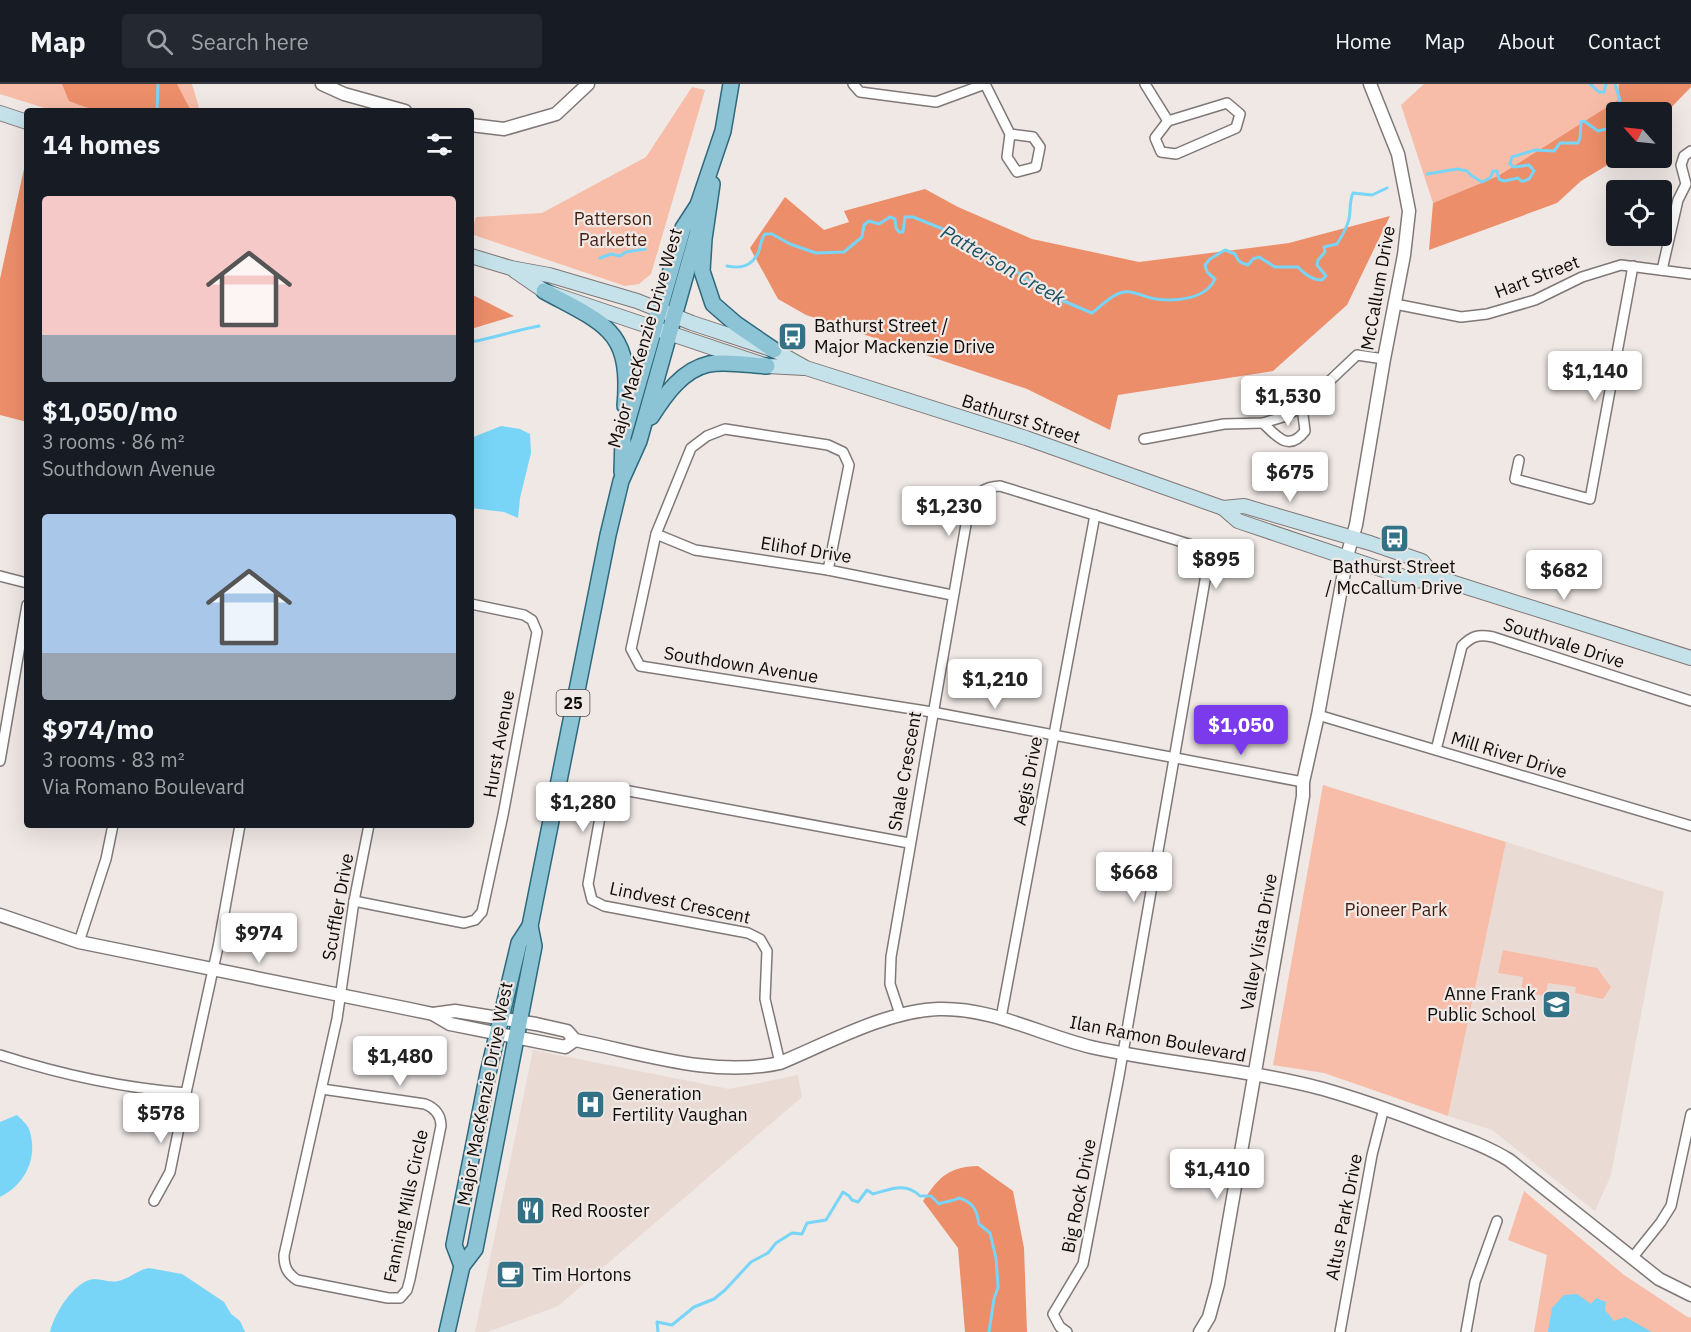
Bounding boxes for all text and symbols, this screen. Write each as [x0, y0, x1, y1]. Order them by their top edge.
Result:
search box [122, 14, 542, 68]
text: Map [30, 23, 86, 60]
icon: search [143, 25, 176, 58]
text: Search here [191, 27, 309, 56]
text: Home [1335, 27, 1392, 55]
text: Map [1425, 27, 1465, 55]
text: About [1498, 27, 1555, 55]
text: Contact [1588, 27, 1661, 55]
north arrow [1606, 102, 1672, 168]
map controls [1606, 102, 1672, 246]
text: 14 homes [42, 127, 160, 161]
icon: filters [423, 128, 456, 161]
button: locate [1606, 180, 1672, 246]
park label: Patterson Parkette [574, 207, 652, 251]
water label: Patterson Creek [936, 218, 1071, 311]
street label: McCallum Drive [1355, 224, 1400, 352]
street label: Major MacKenzie Drive West [602, 225, 687, 450]
icon: home [195, 235, 303, 343]
street label: Hart Street [1491, 250, 1582, 303]
place label: Bathurst Street / Major Mackenzie Drive [814, 314, 995, 358]
bus stop icon: Bathurst Street / Major Mackenzie Drive [777, 320, 809, 352]
pin: $1,140 [1546, 351, 1644, 402]
text: $1,140 [1562, 357, 1628, 384]
pin: $1,530 [1239, 376, 1337, 427]
text: $1,530 [1255, 382, 1321, 409]
street label: Bathurst Street [959, 389, 1083, 449]
text: $1,050/mo [42, 394, 178, 428]
text: 3 rooms · 86 m² [42, 428, 185, 455]
pin: $675 [1254, 452, 1326, 503]
text: Southdown Avenue [42, 455, 215, 482]
text: $675 [1266, 458, 1314, 485]
pin: $1,230 [900, 486, 998, 537]
text: $1,230 [916, 492, 982, 519]
bus stop icon: Bathurst Street / McCallum Drive [1378, 522, 1410, 554]
street label: Elihof Drive [759, 531, 853, 568]
pin: $895 [1180, 539, 1252, 590]
text: $895 [1192, 545, 1240, 572]
pin: $682 [1528, 550, 1600, 601]
icon: home [195, 553, 303, 661]
place label: Bathurst Street / McCallum Drive [1325, 555, 1463, 599]
text: $682 [1540, 556, 1588, 583]
street label: Southvale Drive [1501, 612, 1628, 673]
street label: Southdown Avenue [662, 641, 820, 688]
pin: $1,210 [946, 659, 1044, 710]
text: $1,210 [962, 665, 1028, 692]
street label: Hurst Avenue [478, 688, 519, 800]
road number: 25 [556, 690, 590, 716]
pin: $1,050 [1192, 705, 1290, 756]
street label: Shale Crescent [883, 709, 926, 833]
text: $1,050 [1208, 711, 1274, 738]
text: $974/mo [42, 712, 154, 746]
street label: Mill River Drive [1448, 726, 1570, 783]
street label: Aegis Drive [1008, 734, 1047, 827]
text: 3 rooms · 83 m² [42, 746, 185, 773]
text: Via Romano Boulevard [42, 773, 245, 800]
pin: $1,280 [534, 782, 632, 833]
text: $1,280 [550, 788, 616, 815]
street label: Scuffler Drive [317, 851, 358, 962]
pin: $668 [1098, 852, 1170, 903]
text: $668 [1110, 858, 1158, 885]
street label: Valley Vista Drive [1235, 871, 1282, 1012]
street label: Lindvest Crescent [607, 876, 753, 929]
park label: Pioneer Park [1345, 898, 1448, 921]
pin: $974 [223, 913, 295, 964]
text: $974 [235, 919, 283, 946]
street label: Major MacKenzie Drive West [452, 980, 518, 1208]
place label: Anne Frank Public School [1427, 982, 1537, 1026]
school or university icon: Anne Frank Public School [1541, 988, 1573, 1020]
street label: Ilan Ramon Boulevard [1068, 1010, 1248, 1067]
pin: $1,480 [351, 1036, 449, 1087]
text: $1,480 [367, 1042, 433, 1069]
place label: Generation Fertility Vaughan [612, 1082, 748, 1126]
hospital icon: Generation Fertility Vaughan [575, 1088, 607, 1120]
pin: $578 [125, 1093, 197, 1144]
text: $578 [137, 1099, 185, 1126]
street label: Fanning Mills Circle [378, 1127, 433, 1284]
street label: Big Rock Drive [1056, 1137, 1101, 1255]
pin: $1,410 [1168, 1149, 1266, 1200]
street label: Altus Park Drive [1320, 1152, 1367, 1282]
text: $1,410 [1184, 1155, 1250, 1182]
restaurant icon: Red Rooster [514, 1195, 546, 1227]
place label: Red Rooster [551, 1199, 650, 1222]
cafe icon: Tim Hortons [495, 1259, 527, 1291]
place label: Tim Hortons [532, 1263, 632, 1286]

